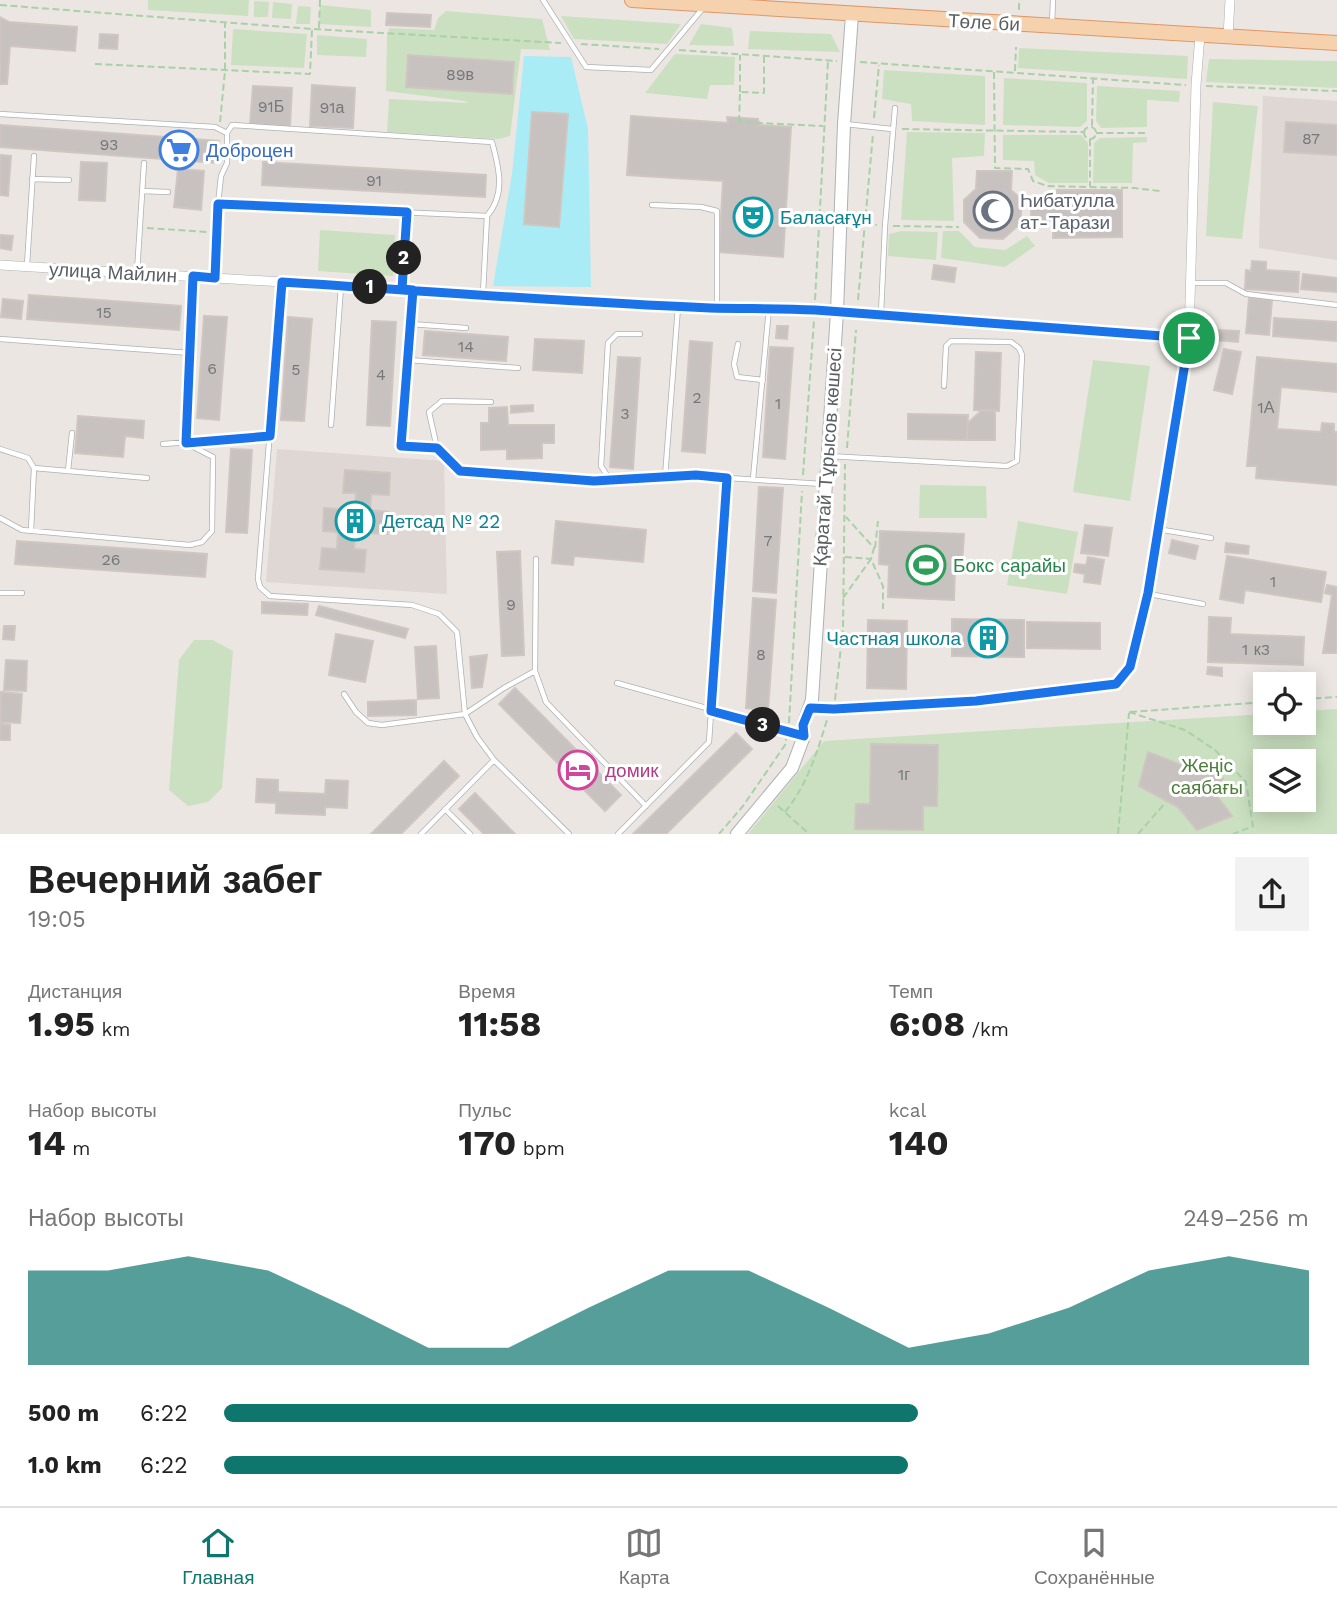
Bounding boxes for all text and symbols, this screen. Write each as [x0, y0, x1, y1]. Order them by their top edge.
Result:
street label: Төле би [948, 9, 1020, 36]
house number: 89в [446, 65, 474, 84]
house number: 91Б [258, 97, 284, 116]
house number: 91а [319, 98, 345, 117]
supermarket icon: Доброцен [158, 129, 200, 171]
house number: 87 [1302, 129, 1320, 148]
house number: 93 [100, 135, 118, 154]
place label: Доброцен [206, 139, 293, 162]
house number: 91 [366, 171, 382, 190]
place label: Һибатулла ат-Тарази [1020, 189, 1115, 234]
mosque icon: Һибатулла ат-Тарази [972, 190, 1014, 232]
theatre icon: Баласағұн [732, 196, 774, 238]
place label: Баласағұн [780, 206, 872, 229]
pin: 2 [386, 240, 422, 276]
text: 2 [398, 246, 409, 269]
street label: улица Майлин [48, 258, 178, 287]
pin: 1 [352, 270, 388, 304]
text: 1 [365, 275, 374, 298]
house number: 15 [96, 303, 112, 322]
pin [1159, 308, 1219, 368]
icon: arrive [1170, 319, 1208, 357]
house number: 14 [458, 337, 474, 356]
street label: Қаратай Тұрысов көшесі [808, 347, 847, 567]
house number: 6 [207, 359, 217, 378]
house number: 5 [291, 360, 301, 379]
house number: 4 [376, 365, 386, 384]
house number: 2 [692, 388, 702, 407]
house number: 1 [775, 394, 781, 413]
house number: 1А [1258, 398, 1275, 417]
house number: 3 [620, 404, 630, 423]
building icon: Детсад № 22 [334, 500, 376, 542]
place label: Детсад № 22 [382, 510, 500, 533]
house number: 7 [764, 531, 773, 550]
sports icon: Бокс сарайы [905, 544, 947, 586]
house number: 26 [101, 550, 121, 569]
place label: Бокс сарайы [953, 554, 1066, 577]
house number: 1 [1270, 572, 1276, 591]
house number: 9 [506, 595, 516, 614]
building icon: Частная школа [967, 617, 1009, 659]
place label: Частная школа [826, 627, 961, 650]
house number: 1 к3 [1242, 640, 1270, 659]
house number: 8 [756, 645, 766, 664]
map controls [1253, 672, 1316, 812]
button: locate [1253, 672, 1316, 735]
pin: 3 [746, 708, 780, 742]
text: 3 [757, 713, 768, 736]
hotel icon: домик [557, 749, 599, 791]
button: layers [1253, 749, 1316, 812]
park label: Жеңіс саябағы [1171, 754, 1243, 799]
place label: домик [605, 759, 659, 782]
house number: 1г [898, 765, 910, 784]
button: share [1235, 857, 1309, 931]
text: Вечерний забег [28, 858, 323, 902]
text: 19:05 [28, 906, 86, 933]
text: Дистанция [28, 980, 122, 1003]
text: Время [458, 980, 516, 1003]
text: Темп [889, 980, 933, 1003]
text: 1.95 [28, 1003, 95, 1045]
text: 11:58 [458, 1003, 541, 1045]
text: 6:08 [889, 1003, 965, 1045]
text: km [95, 1018, 130, 1041]
text: /km [965, 1018, 1009, 1041]
text: Набор высоты [28, 1099, 157, 1122]
text: Пульс [458, 1099, 512, 1122]
text: kcal [889, 1099, 926, 1122]
text: 14 [28, 1122, 66, 1164]
text: 170 [458, 1122, 516, 1164]
text: 140 [889, 1122, 949, 1164]
text: m [66, 1137, 90, 1160]
text: bpm [516, 1137, 565, 1160]
text: Набор высоты [28, 1205, 184, 1232]
text: 249–256 m [1183, 1205, 1309, 1232]
text: 500 m [28, 1400, 99, 1427]
text: 6:22 [140, 1400, 188, 1427]
text: 1.0 km [28, 1452, 102, 1479]
text: 6:22 [140, 1452, 188, 1479]
tab: Главная [182, 1524, 254, 1589]
tab: Карта [619, 1524, 670, 1589]
tab: Сохранённые [1034, 1524, 1155, 1589]

